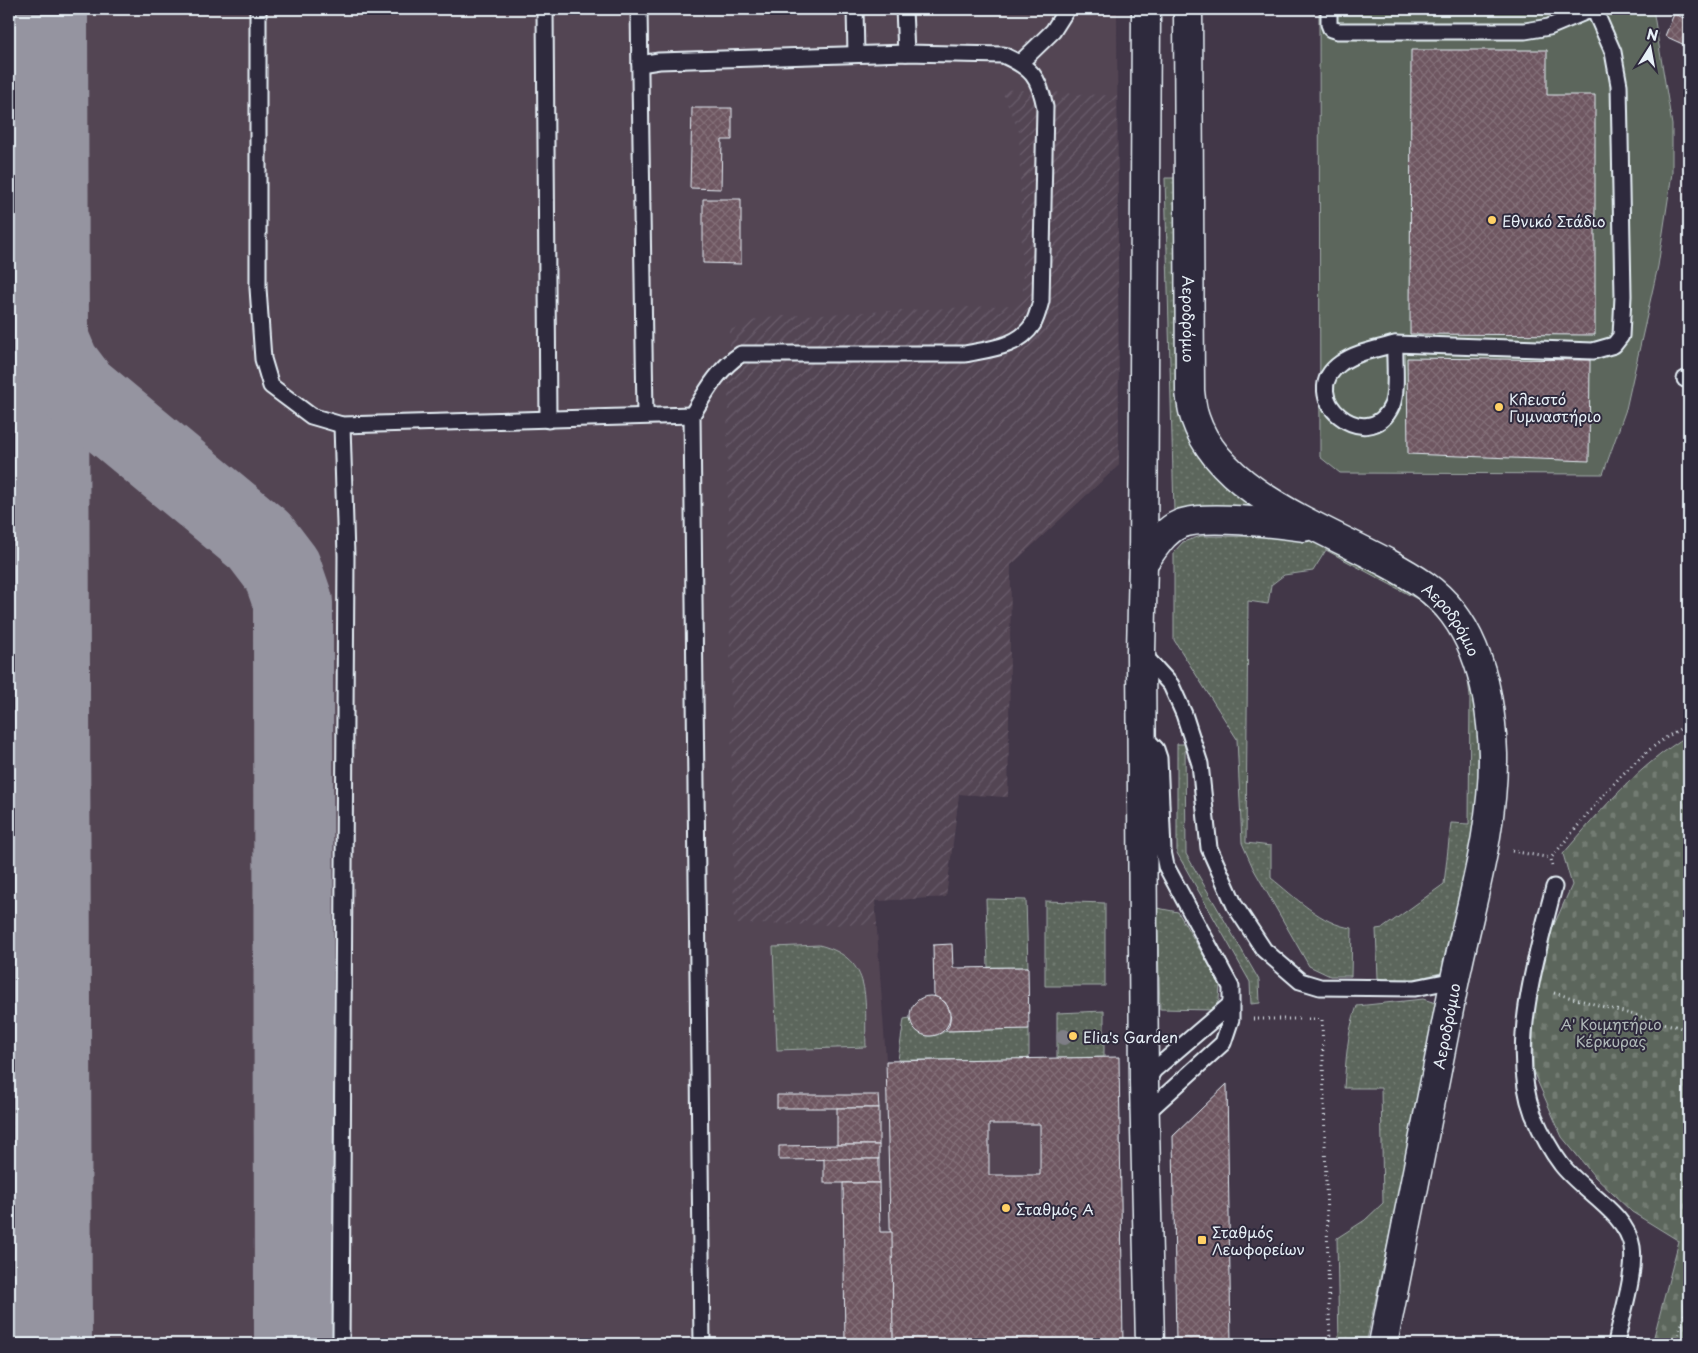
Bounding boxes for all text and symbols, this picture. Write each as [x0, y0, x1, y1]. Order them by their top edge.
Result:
north arrow [1626, 22, 1676, 72]
text: N [1645, 23, 1660, 46]
place label: Εθνικό Στάδιο [1502, 209, 1605, 232]
marker: Εθνικό Στάδιο [1486, 214, 1498, 226]
street label: Αεροδρόμιο [1178, 275, 1201, 363]
place label: Κλειστό Γυμναστήριο [1509, 387, 1601, 427]
marker: Κλειστό Γυμναστήριο [1493, 401, 1505, 413]
street label: Αεροδρόμιο [1418, 577, 1486, 659]
street label: Αεροδρόμιο [1426, 981, 1466, 1071]
park label: Α' Κοιμητήριο Κέρκυρας [1560, 1012, 1662, 1052]
place label: Elia's Garden [1083, 1025, 1178, 1048]
marker: Elia's Garden [1067, 1030, 1079, 1042]
place label: Σταθμός Α [1016, 1197, 1094, 1220]
marker: Σταθμός Α [1000, 1202, 1012, 1214]
place label: Σταθμός Λεωφορείων [1212, 1220, 1305, 1260]
marker: Σταθμός Λεωφορείων [1196, 1234, 1208, 1246]

